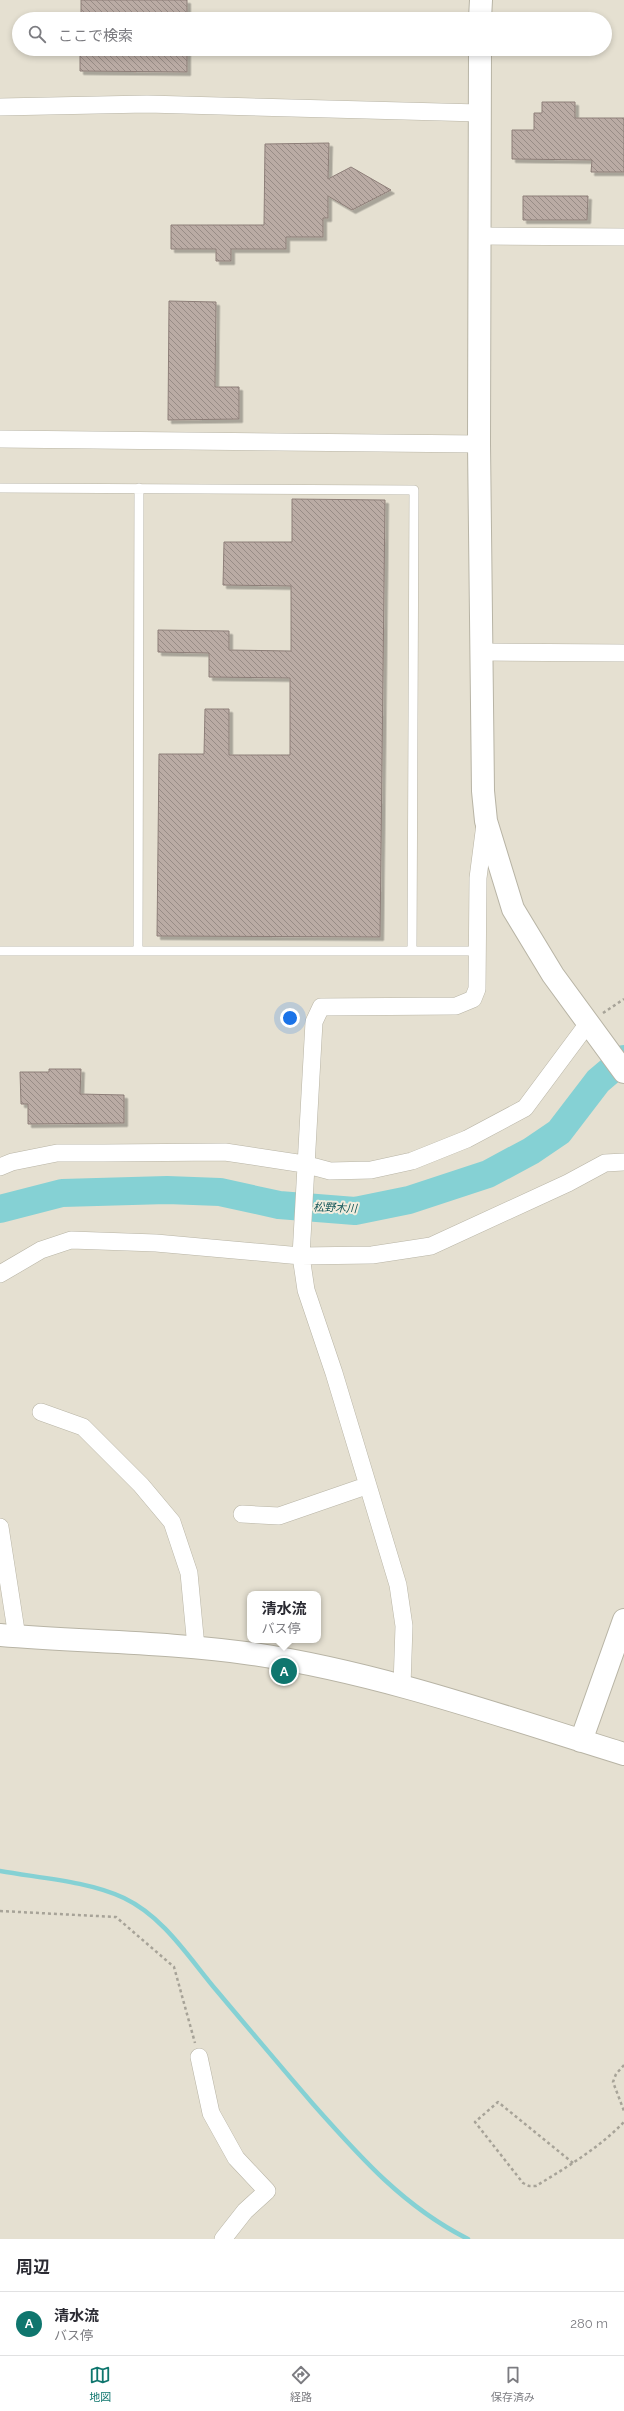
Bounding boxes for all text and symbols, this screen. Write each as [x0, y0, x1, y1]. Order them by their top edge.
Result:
search box [12, 12, 612, 56]
icon: search [26, 23, 48, 45]
text: ここで検索 [58, 27, 133, 45]
your location [280, 1008, 300, 1028]
water label: 松野木川 [313, 1201, 358, 1215]
popup [247, 1591, 321, 1643]
text: 清水流 [261, 1600, 307, 1618]
text: バス停 [261, 1621, 301, 1636]
pin: A [271, 1656, 297, 1686]
text: 周辺 [16, 2257, 50, 2277]
text: 清水流 [54, 2307, 99, 2325]
text: A [25, 2316, 33, 2331]
text: 280 m [570, 2316, 608, 2331]
text: バス停 [54, 2328, 93, 2343]
tab: 地図 [89, 2364, 111, 2404]
tab: 経路 [290, 2364, 312, 2404]
tab: 保存済み [491, 2364, 535, 2404]

